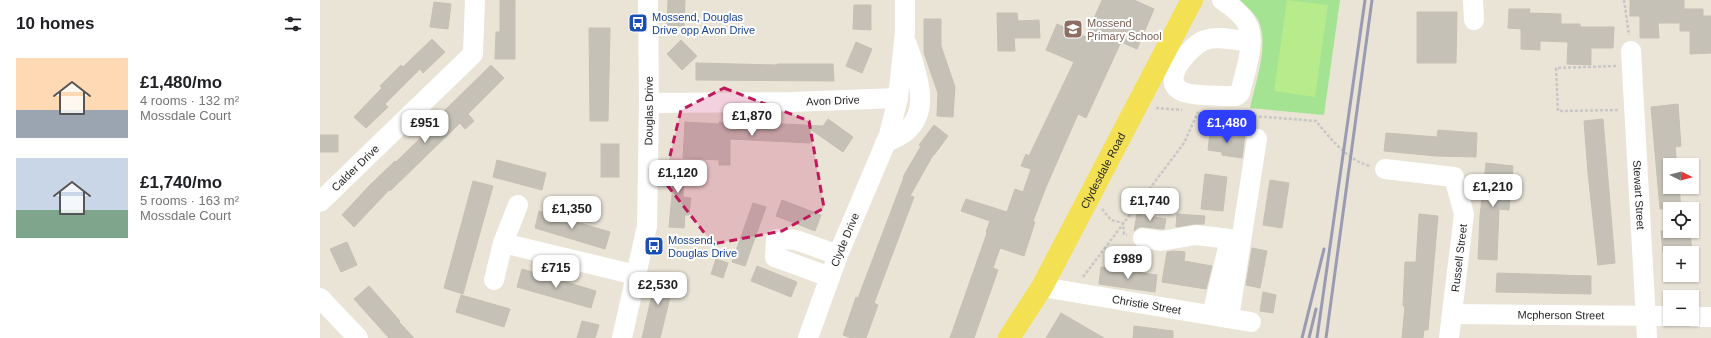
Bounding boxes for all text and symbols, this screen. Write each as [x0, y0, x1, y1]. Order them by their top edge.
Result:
place label: Mossend, Douglas Drive opp Avon Drive [652, 11, 755, 36]
bus stop icon: Mossend, Douglas Drive opp Avon Drive [627, 12, 649, 34]
icon: filters [282, 13, 304, 35]
text: 10 homes [16, 14, 94, 33]
place label: Mossend Primary School [1087, 17, 1162, 42]
school or university icon: Mossend Primary School [1062, 18, 1084, 40]
text: £1,480/mo [140, 73, 222, 92]
icon: home [48, 74, 96, 122]
street label: Douglas Drive [642, 76, 655, 145]
text: 4 rooms · 132 m² [140, 93, 239, 108]
street label: Avon Drive [806, 93, 860, 107]
pin: £1,870 [719, 103, 785, 137]
text: Mossdale Court [140, 108, 231, 123]
text: £1,870 [732, 108, 772, 123]
pin: £951 [401, 110, 449, 144]
pin: £1,480 [1194, 110, 1260, 144]
text: £951 [411, 115, 439, 130]
text: £1,480 [1207, 115, 1247, 130]
street label: Clydesdale Road [1078, 131, 1128, 211]
street label: Calder Drive [329, 142, 381, 194]
north arrow [1663, 158, 1699, 194]
map controls [1663, 158, 1699, 326]
pin: £1,120 [645, 160, 711, 194]
street label: Stewart Street [1631, 160, 1647, 230]
text: £1,120 [658, 165, 698, 180]
text: £1,740/mo [140, 173, 222, 192]
icon: home [48, 174, 96, 222]
pin: £1,210 [1460, 174, 1526, 208]
text: £1,210 [1473, 179, 1513, 194]
pin: £1,740 [1117, 188, 1183, 222]
text: 5 rooms · 163 m² [140, 193, 239, 208]
text: £1,740 [1130, 193, 1170, 208]
pin: £1,350 [539, 196, 605, 230]
text: £1,350 [552, 201, 592, 216]
button: locate [1663, 202, 1699, 238]
text: Mossdale Court [140, 208, 231, 223]
street label: Clyde Drive [828, 211, 861, 268]
street label: Russell Street [1449, 223, 1469, 293]
place label: Mossend, Douglas Drive [668, 234, 737, 259]
bus stop icon: Mossend, Douglas Drive [643, 235, 665, 257]
pin: £989 [1104, 246, 1152, 280]
button: + [1663, 246, 1699, 282]
text: £989 [1114, 251, 1142, 266]
pin: £715 [532, 255, 580, 289]
text: £715 [542, 260, 570, 275]
pin: £2,530 [625, 272, 691, 306]
text: £2,530 [638, 277, 678, 292]
button: − [1663, 290, 1699, 326]
street label: Christie Street [1111, 293, 1182, 316]
street label: Mcpherson Street [1517, 309, 1605, 321]

